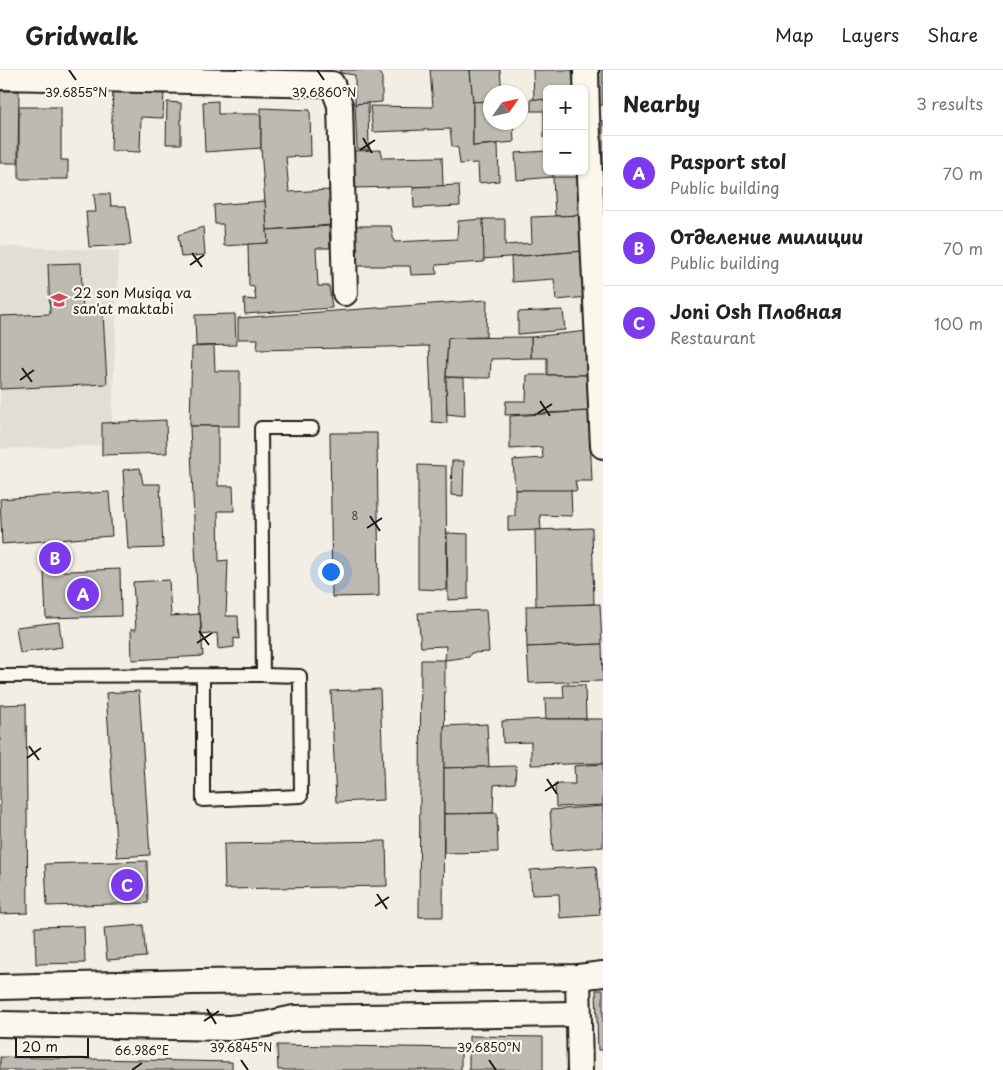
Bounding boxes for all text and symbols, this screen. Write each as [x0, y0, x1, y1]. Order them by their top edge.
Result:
text: Gridwalk [25, 17, 138, 53]
text: Map [775, 21, 814, 48]
text: Layers [842, 21, 899, 48]
text: Share [927, 21, 978, 48]
text: 39.6855°N [45, 83, 107, 101]
text: 39.6860°N [292, 83, 356, 101]
north arrow [483, 85, 528, 130]
map controls [543, 85, 588, 175]
button: + [543, 85, 588, 130]
text: Nearby [623, 87, 700, 119]
text: 3 results [916, 91, 983, 115]
button: − [543, 130, 588, 175]
text: Pasport stol [670, 147, 786, 175]
text: A [633, 161, 645, 185]
text: 70 m [943, 161, 983, 185]
text: Public building [670, 175, 780, 199]
text: Отделение милиции [670, 222, 863, 250]
text: B [634, 236, 644, 260]
text: 70 m [943, 236, 983, 260]
text: Public building [670, 250, 780, 274]
place label: 22 son Musiqa va san'at maktabi [73, 282, 192, 319]
school or university icon: 22 son Musiqa va san'at maktabi [49, 290, 69, 310]
text: Joni Osh Пловная [670, 297, 842, 325]
text: C [633, 311, 645, 335]
text: 100 m [934, 311, 983, 335]
text: Restaurant [670, 325, 756, 349]
house number: 8 [352, 507, 359, 524]
pin: B [39, 539, 71, 577]
your location [318, 559, 344, 585]
pin: A [67, 575, 99, 613]
pin: C [111, 866, 143, 904]
scale bar [15, 1035, 89, 1058]
text: 20 m [22, 1036, 58, 1057]
text: 39.6845°N [210, 1038, 272, 1056]
text: 39.6850°N [457, 1038, 521, 1056]
text: 66.986°E [115, 1041, 169, 1059]

